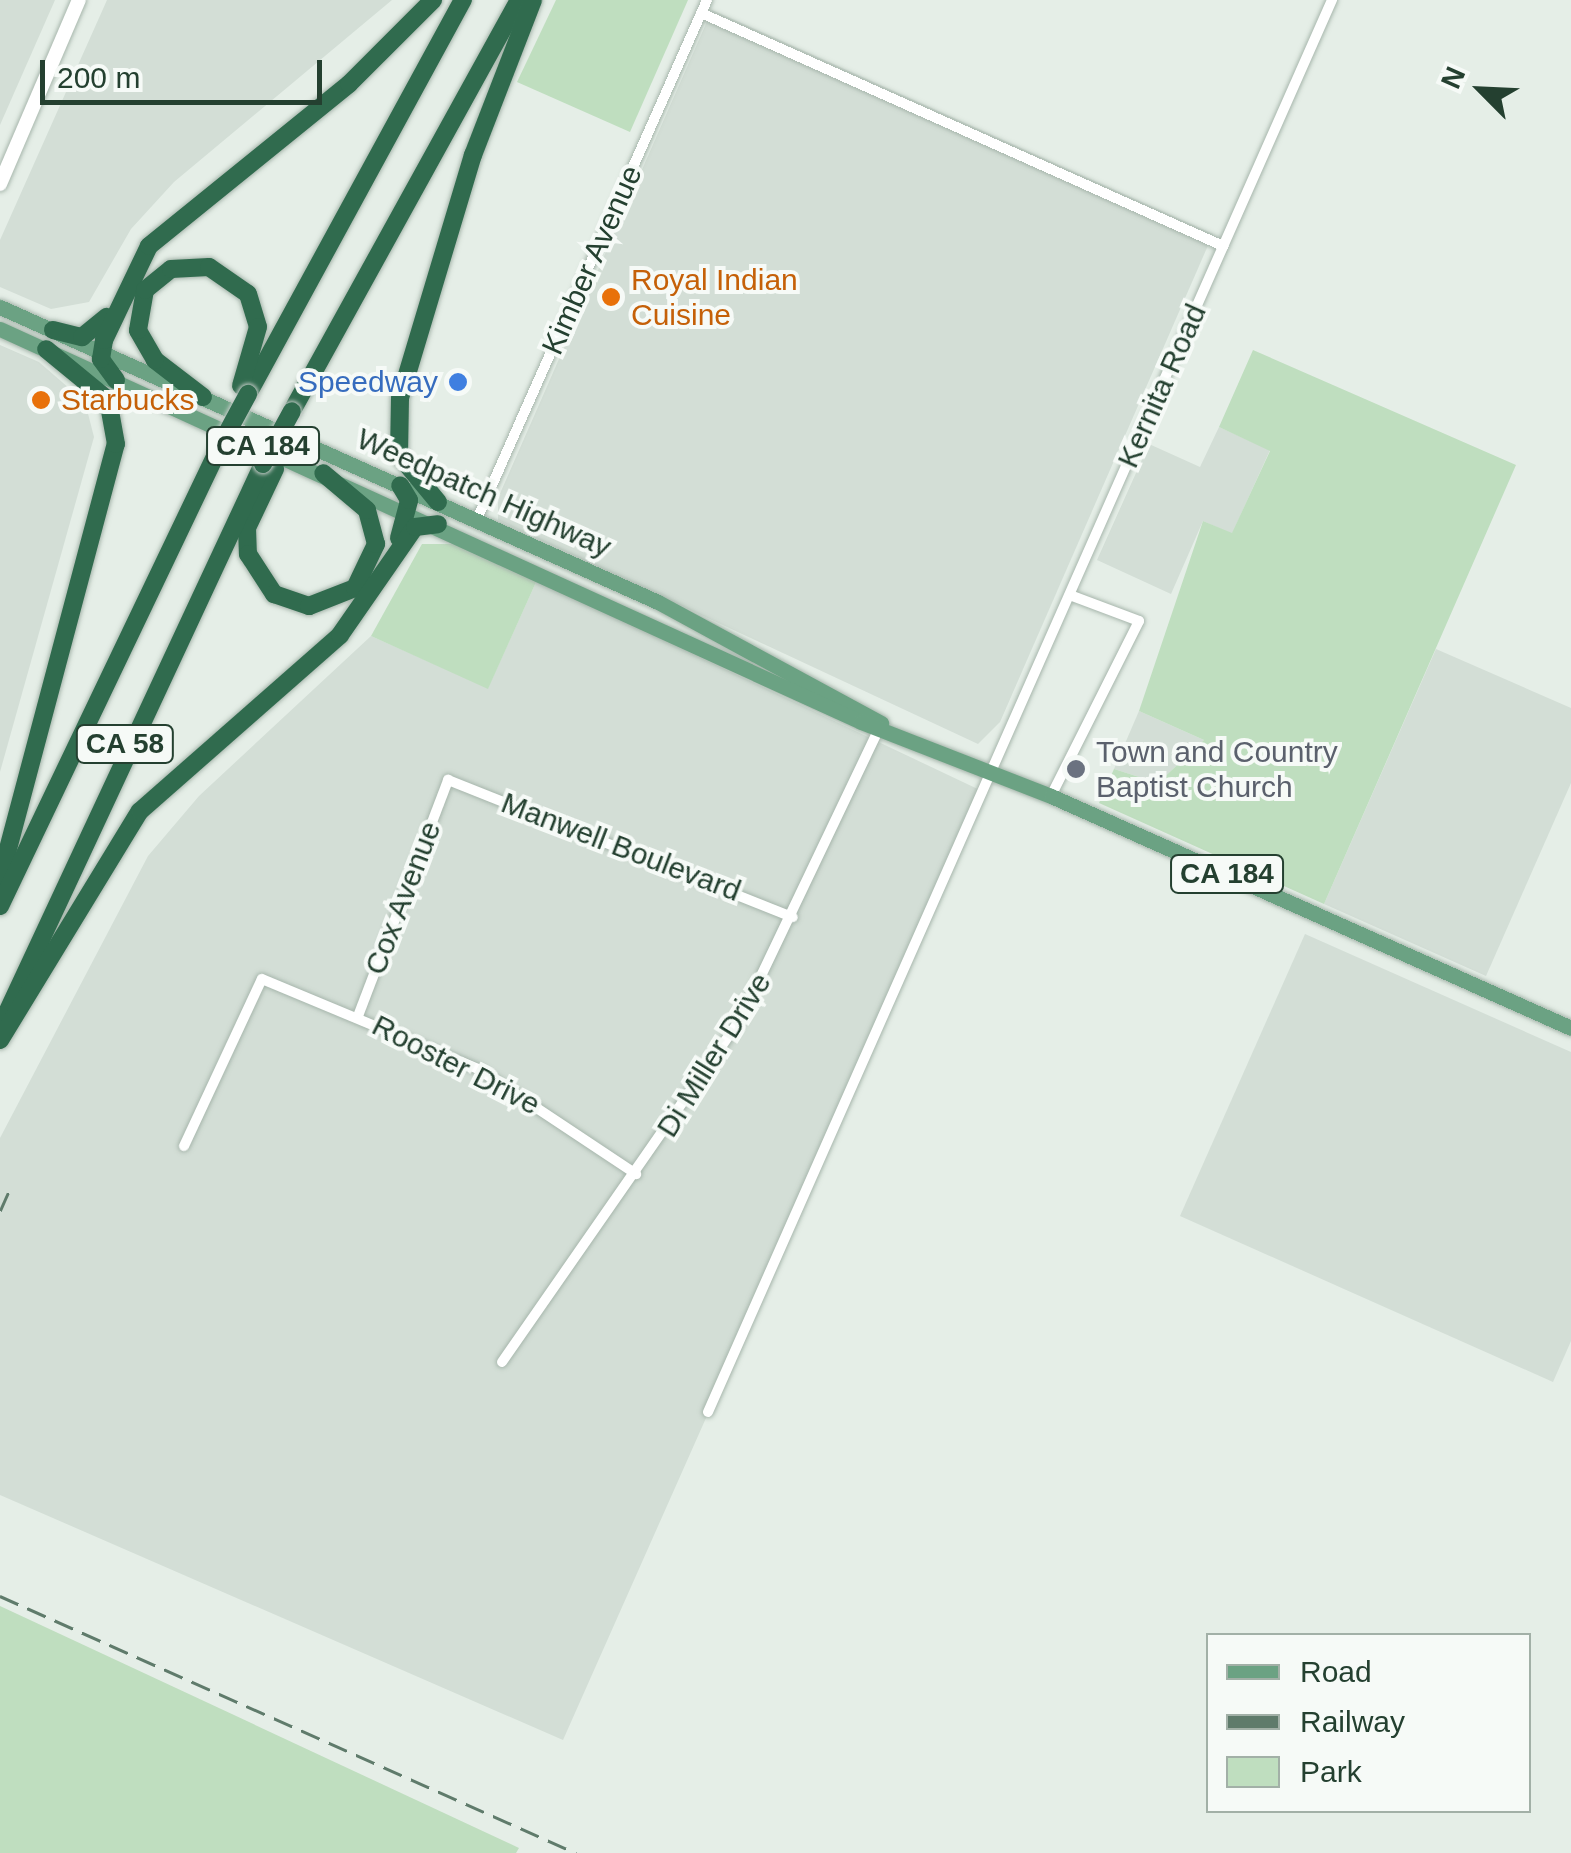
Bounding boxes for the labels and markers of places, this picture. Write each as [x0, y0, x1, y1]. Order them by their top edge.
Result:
place label: Royal Indian Cuisine [631, 262, 798, 332]
marker: Royal Indian Cuisine [600, 286, 622, 308]
place label: Speedway [298, 364, 438, 400]
marker: Speedway [447, 371, 469, 393]
place label: Starbucks [61, 382, 194, 418]
marker: Starbucks [30, 389, 52, 411]
place label: Town and Country Baptist Church [1096, 734, 1338, 804]
marker: Town and Country Baptist Church [1065, 758, 1087, 780]

